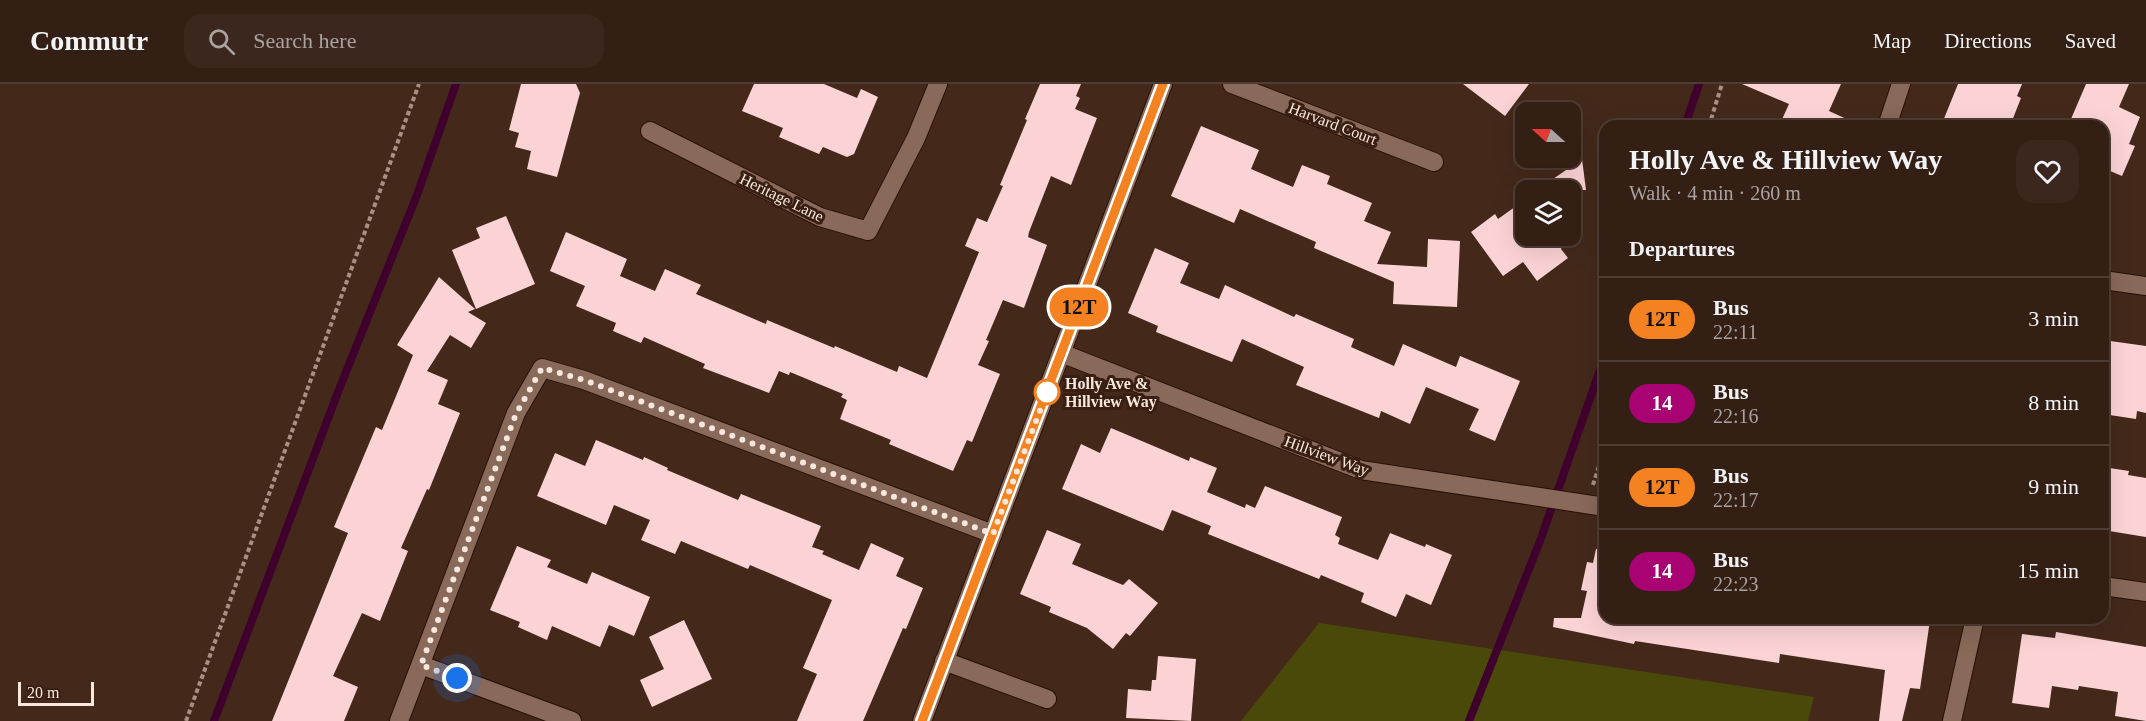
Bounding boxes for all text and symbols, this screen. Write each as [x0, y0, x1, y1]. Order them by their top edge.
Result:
search box [184, 14, 604, 68]
text: Commutr [30, 25, 148, 56]
icon: search [205, 25, 238, 58]
text: Search here [253, 28, 356, 53]
text: Map [1873, 29, 1911, 53]
text: Directions [1944, 29, 2032, 53]
text: Saved [2065, 29, 2116, 53]
street label: Harvard Court [1286, 99, 1380, 148]
north arrow [1515, 102, 1581, 168]
map controls [1515, 102, 1581, 246]
button: heart [2016, 140, 2079, 203]
text: Holly Ave & Hillview Way [1629, 144, 1942, 175]
street label: Heritage Lane [737, 170, 826, 226]
button: layers [1515, 180, 1581, 246]
text: Walk · 4 min · 260 m [1629, 182, 1801, 204]
text: Departures [1629, 236, 1735, 261]
line badge: 12T [1044, 288, 1114, 326]
text: 12T [1061, 295, 1097, 319]
text: Bus [1713, 295, 1748, 320]
text: 3 min [2028, 306, 2079, 331]
text: 12T [1644, 307, 1680, 331]
text: 22:11 [1713, 321, 1758, 343]
place label: Holly Ave & Hillview Way [1065, 375, 1157, 411]
marker: Holly Ave & Hillview Way [1034, 379, 1060, 405]
text: Bus [1713, 379, 1748, 404]
text: 8 min [2028, 390, 2079, 415]
text: 14 [1652, 391, 1673, 415]
text: 22:16 [1713, 405, 1759, 427]
street label: Hillview Way [1282, 432, 1371, 480]
text: Bus [1713, 463, 1748, 488]
text: 9 min [2028, 474, 2079, 499]
text: 12T [1644, 475, 1680, 499]
text: 22:17 [1713, 489, 1759, 511]
text: Bus [1713, 547, 1748, 572]
text: 15 min [2017, 558, 2079, 583]
text: 14 [1652, 559, 1673, 583]
text: 22:23 [1713, 573, 1759, 595]
your location [442, 663, 472, 693]
scale bar [18, 679, 94, 706]
text: 20 m [27, 684, 59, 701]

